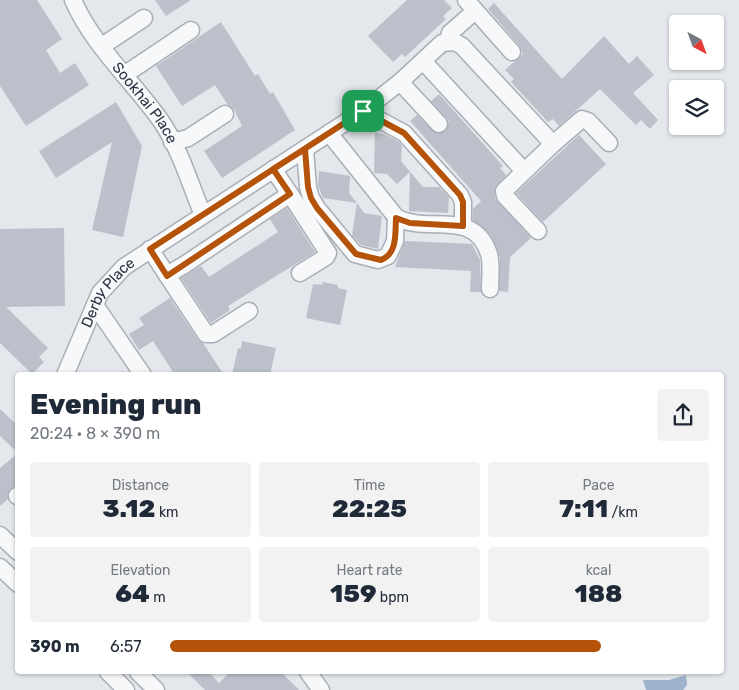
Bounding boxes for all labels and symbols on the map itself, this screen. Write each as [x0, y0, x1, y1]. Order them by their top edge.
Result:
north arrow [669, 15, 724, 70]
street label: Sookhai Place [108, 59, 181, 146]
pin [342, 90, 384, 132]
street label: Derby Place [77, 253, 138, 330]

